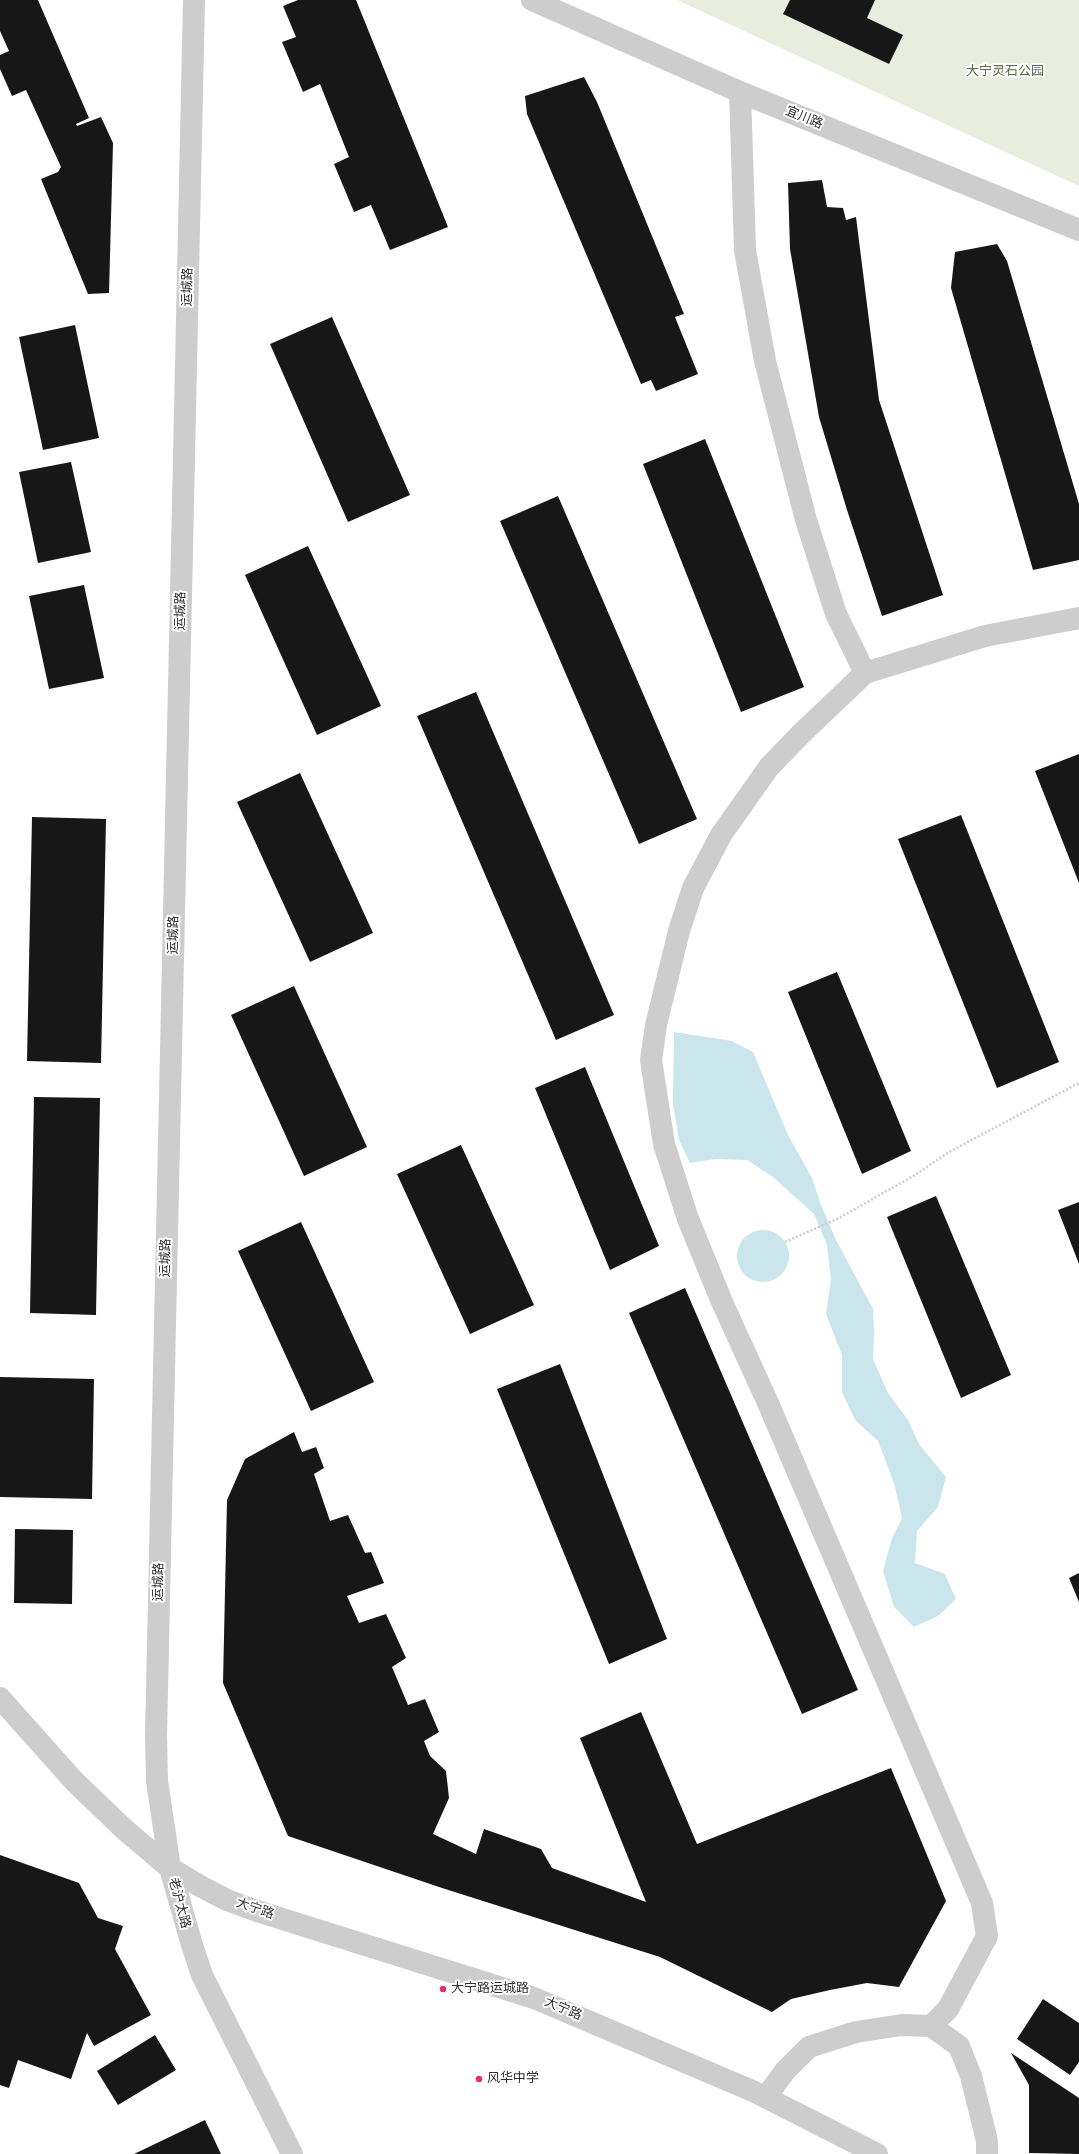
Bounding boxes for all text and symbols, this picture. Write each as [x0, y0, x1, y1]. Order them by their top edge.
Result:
park label: 大宁灵石公园 [966, 64, 1044, 80]
street label: 宜川路 [783, 103, 825, 133]
street label: 运城路 [180, 267, 196, 307]
street label: 运城路 [173, 591, 189, 631]
street label: 运城路 [166, 915, 182, 955]
street label: 运城路 [158, 1238, 174, 1278]
street label: 运城路 [151, 1562, 167, 1602]
street label: 老沪太路 [165, 1876, 193, 1930]
street label: 大宁路 [234, 1895, 276, 1923]
place label: 大宁路运城路 [451, 1981, 529, 1997]
marker: 大宁路运城路 [438, 1984, 448, 1994]
street label: 大宁路 [542, 1994, 584, 2024]
place label: 风华中学 [487, 2071, 539, 2087]
marker: 风华中学 [474, 2074, 484, 2084]

